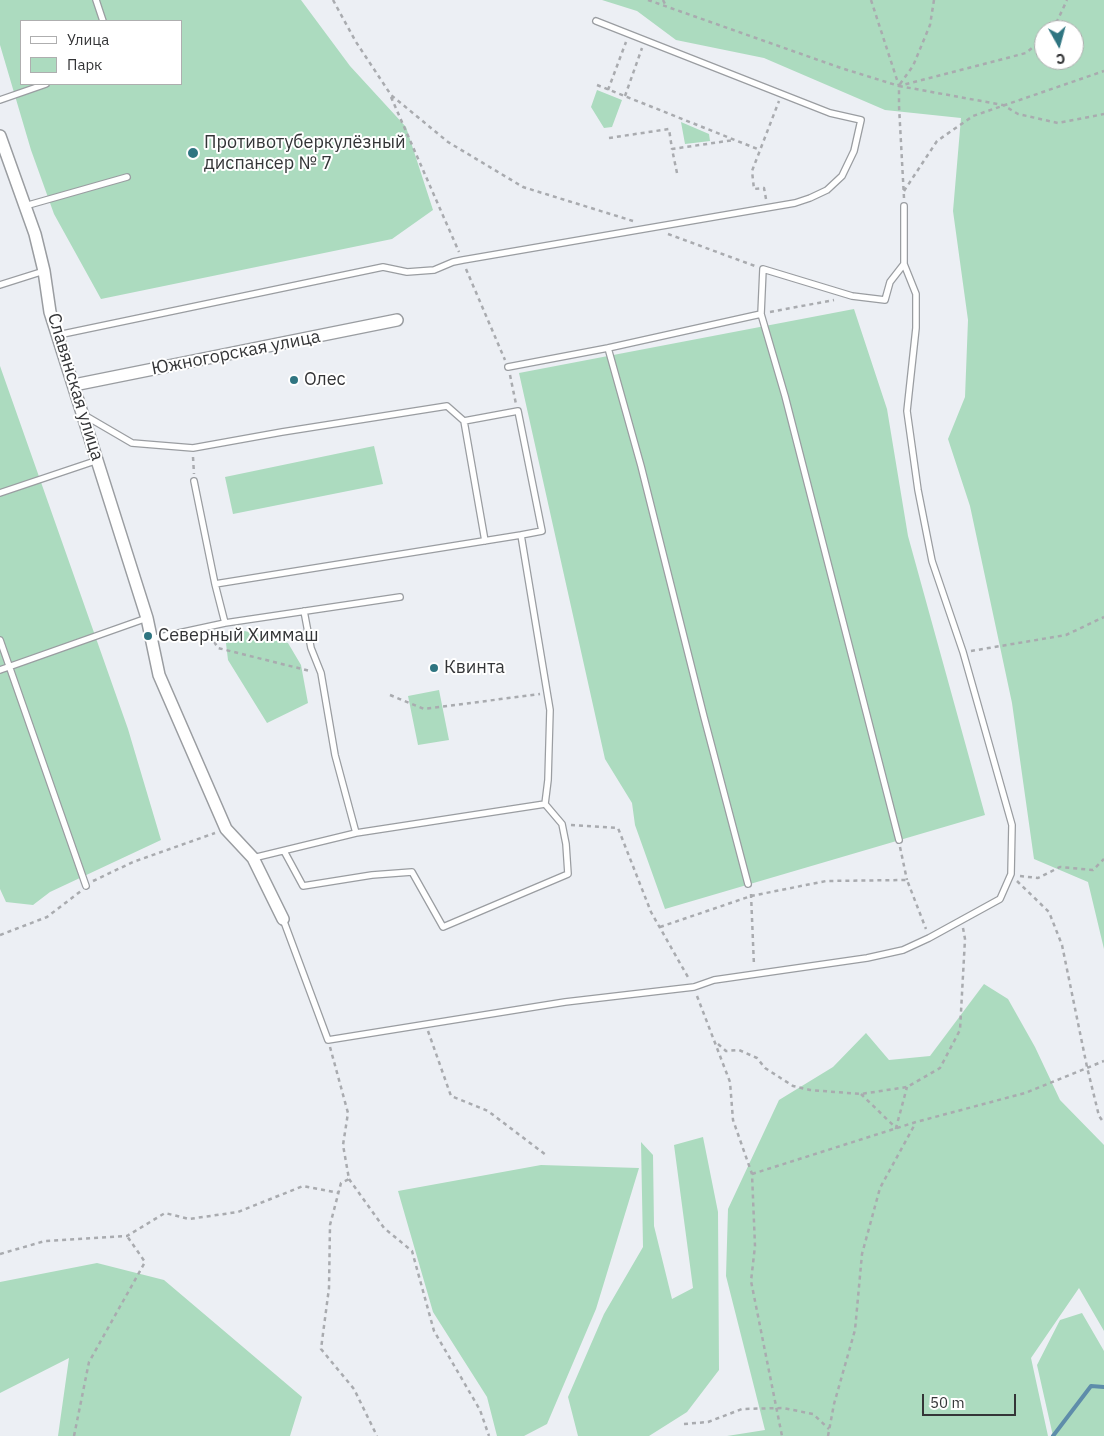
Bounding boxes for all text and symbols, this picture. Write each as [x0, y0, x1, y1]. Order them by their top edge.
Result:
legend [20, 20, 182, 85]
north arrow [1034, 20, 1084, 70]
text: Улица [67, 30, 109, 49]
text: С [1055, 49, 1066, 68]
text: Парк [67, 55, 102, 74]
place label: Противотуберкулёзный диспансер № 7 [204, 132, 406, 174]
marker: Противотуберкулёзный диспансер № 7 [186, 146, 200, 160]
street label: Славянская улица [42, 311, 108, 463]
street label: Южногорская улица [150, 326, 322, 380]
place label: Олес [304, 369, 346, 391]
marker: Олес [288, 374, 300, 386]
place label: Северный Химмаш [158, 625, 319, 647]
marker: Северный Химмаш [142, 630, 154, 642]
place label: Квинта [444, 657, 505, 679]
marker: Квинта [428, 662, 440, 674]
scale bar [924, 1384, 1018, 1416]
text: 50 m [930, 1393, 965, 1412]

